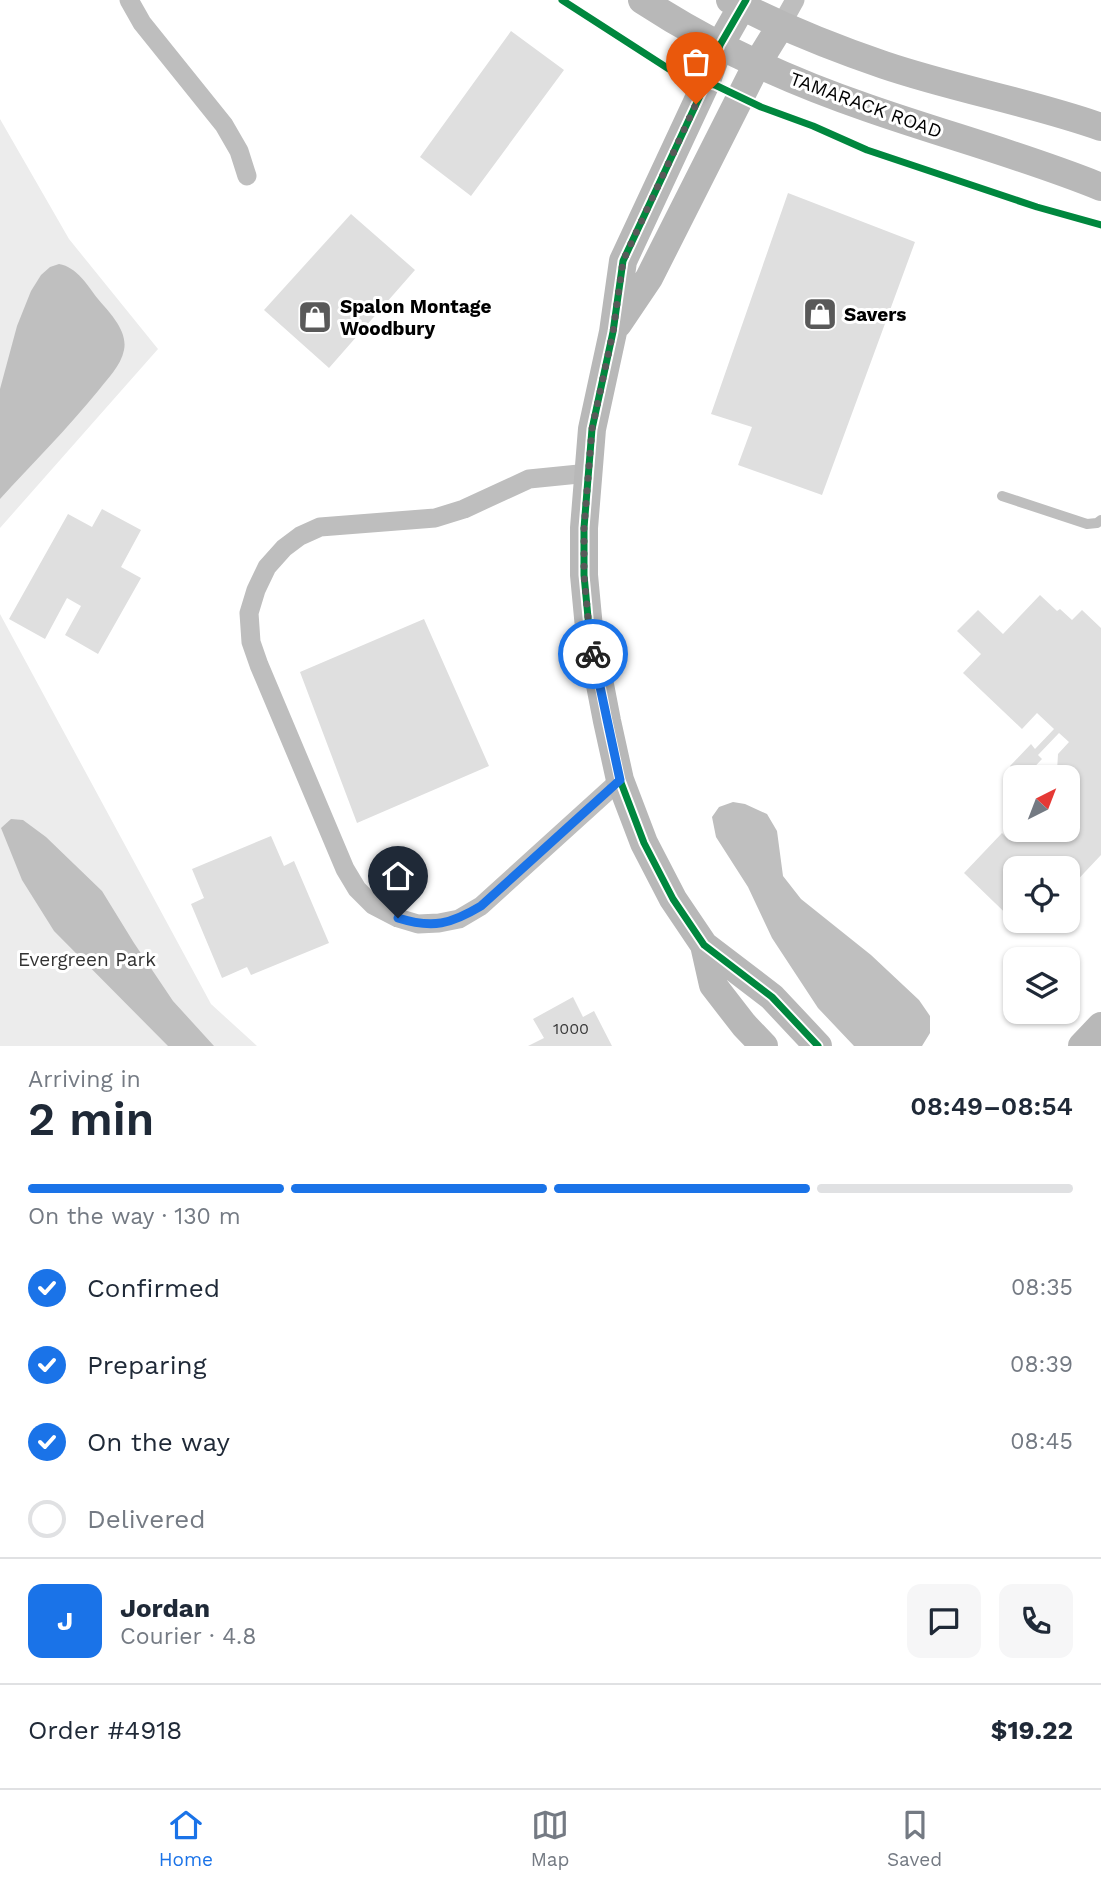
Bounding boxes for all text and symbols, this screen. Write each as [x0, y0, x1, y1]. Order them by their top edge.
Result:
pin [666, 32, 726, 104]
icon: bag [677, 43, 715, 81]
street label: TAMARACK ROAD [787, 67, 945, 143]
place label: Spalon Montage Woodbury [340, 295, 491, 340]
shop icon: Savers [801, 295, 839, 333]
shop icon: Spalon Montage Woodbury [296, 298, 334, 336]
place label: Savers [844, 303, 906, 326]
courier [558, 619, 628, 689]
icon: bike [574, 635, 612, 673]
north arrow [1003, 765, 1080, 842]
map controls [1003, 765, 1080, 1024]
pin [368, 846, 428, 918]
button: locate [1003, 856, 1080, 933]
icon: home [379, 857, 417, 895]
button: layers [1003, 947, 1080, 1024]
park label: Evergreen Park [18, 948, 156, 971]
house number: 1000 [553, 1019, 589, 1038]
text: Arriving in [28, 1066, 141, 1093]
text: 08:49–08:54 [910, 1091, 1073, 1121]
text: 2 min [28, 1092, 154, 1146]
text: On the way · 130 m [28, 1203, 241, 1230]
icon: check [28, 1269, 66, 1307]
text: Confirmed [87, 1273, 220, 1303]
text: 08:35 [1011, 1274, 1073, 1301]
icon: check [28, 1346, 66, 1384]
text: Preparing [87, 1350, 207, 1380]
text: 08:39 [1010, 1351, 1073, 1378]
icon: check [28, 1423, 66, 1461]
text: On the way [87, 1427, 230, 1457]
text: 08:45 [1010, 1428, 1073, 1455]
text: Delivered [87, 1504, 206, 1534]
button: chat [907, 1584, 981, 1658]
button: phone [999, 1584, 1073, 1658]
text: Jordan [120, 1593, 210, 1623]
text: J [57, 1606, 73, 1636]
text: Courier · 4.8 [120, 1623, 256, 1650]
text: Order #4918 [28, 1715, 182, 1745]
text: $19.22 [991, 1715, 1073, 1745]
tab: Home [159, 1806, 213, 1871]
tab: Map [531, 1806, 569, 1871]
tab: Saved [887, 1806, 942, 1871]

